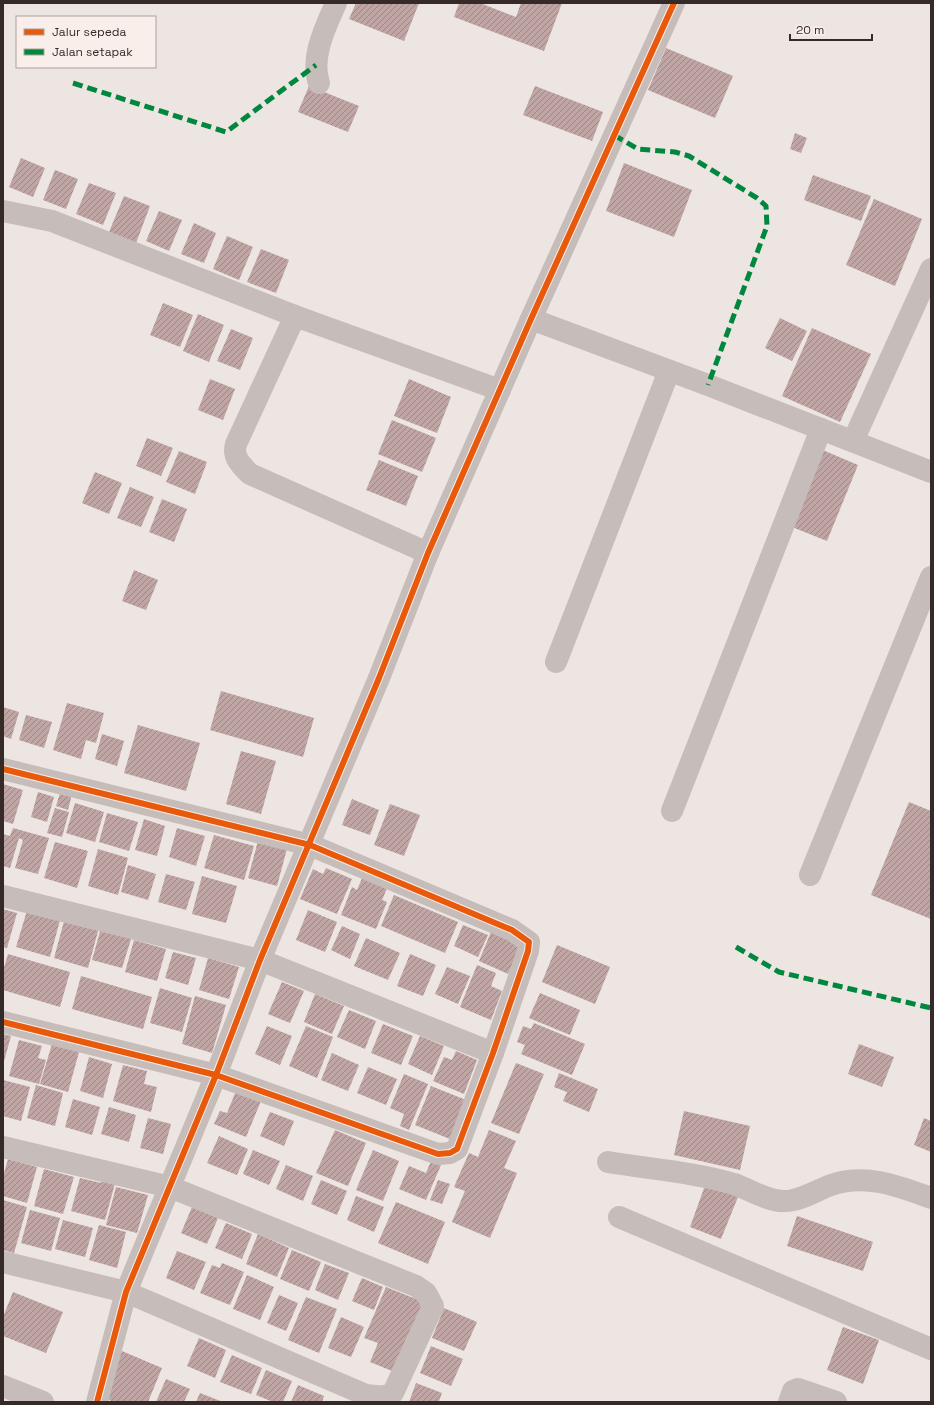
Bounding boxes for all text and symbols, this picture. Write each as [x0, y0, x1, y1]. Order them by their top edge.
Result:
legend [16, 16, 156, 68]
scale bar [790, 16, 872, 42]
text: 20 m [796, 22, 824, 38]
text: Jalur sepeda [52, 24, 127, 40]
text: Jalan setapak [52, 44, 133, 60]

